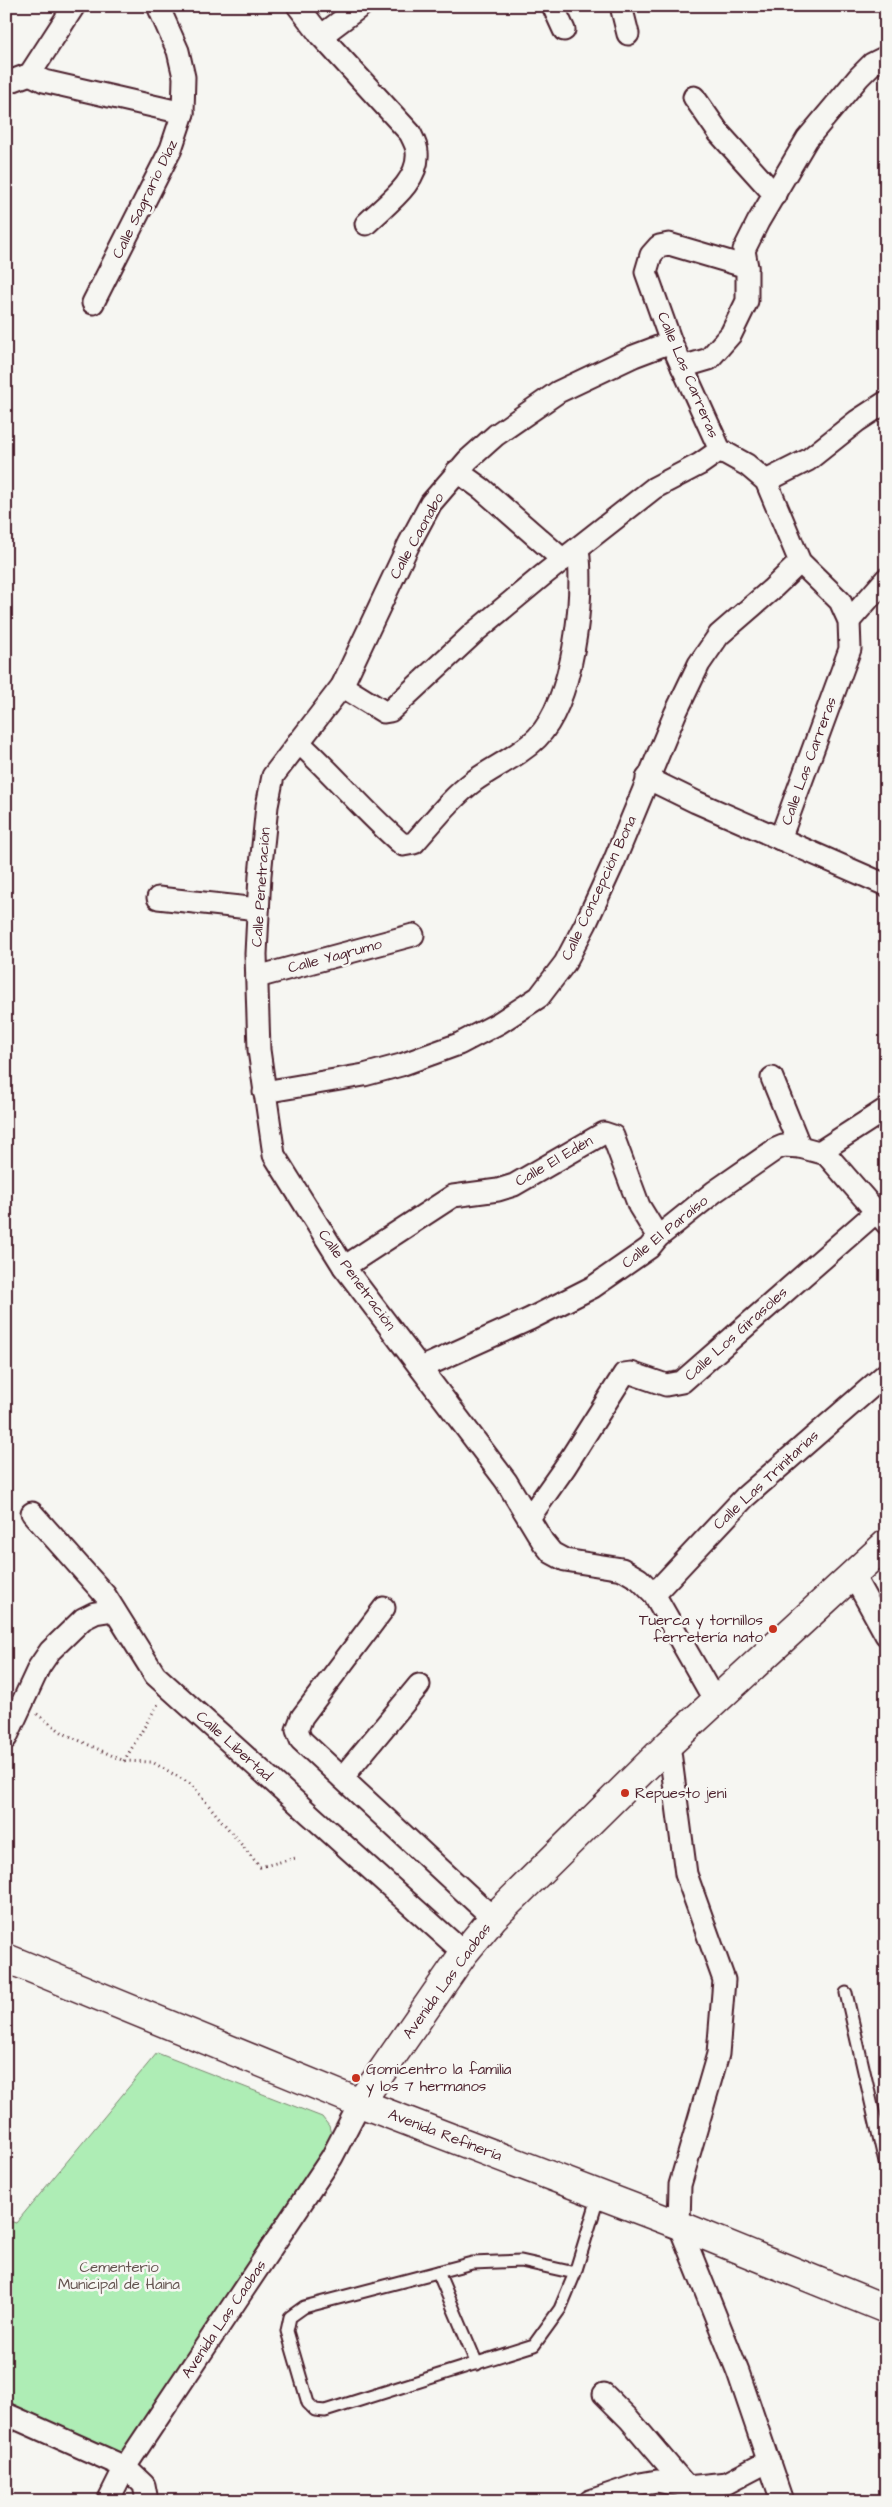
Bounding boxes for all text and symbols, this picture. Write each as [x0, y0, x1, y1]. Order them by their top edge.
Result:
street label: Calle Sagrario Díaz [107, 135, 184, 262]
street label: Calle Las Carreras [652, 309, 724, 442]
street label: Calle Caonabo [385, 489, 450, 583]
street label: Calle Las Carreras [776, 694, 842, 828]
street label: Calle Concepción Bona [556, 812, 642, 964]
street label: Calle Penetración [246, 826, 276, 948]
street label: Calle Yagrumo [286, 933, 385, 980]
street label: Calle El Edén [511, 1130, 597, 1192]
street label: Calle El Paraíso [617, 1190, 713, 1273]
street label: Calle Penetración [313, 1225, 401, 1335]
street label: Calle Los Girasoles [680, 1282, 792, 1386]
street label: Calle Las Trinitarias [708, 1425, 824, 1535]
place label: Tuerca y tornillos ferretería nato [639, 1610, 764, 1648]
marker: Tuerca y tornillos ferretería nato [767, 1623, 779, 1635]
street label: Calle Libertad [191, 1706, 277, 1786]
place label: Repuesto jeni [635, 1783, 727, 1804]
marker: Repuesto jeni [619, 1787, 631, 1799]
street label: Avenida Las Caobas [398, 1918, 496, 2043]
place label: Gomicentro la familia y los 7 hermanos [366, 2059, 512, 2098]
marker: Gomicentro la familia y los 7 hermanos [350, 2072, 362, 2084]
street label: Avenida Refinería [385, 2104, 505, 2167]
street label: Avenida Las Caobas [177, 2255, 272, 2382]
park label: Cementerio Municipal de Haina [58, 2257, 180, 2295]

